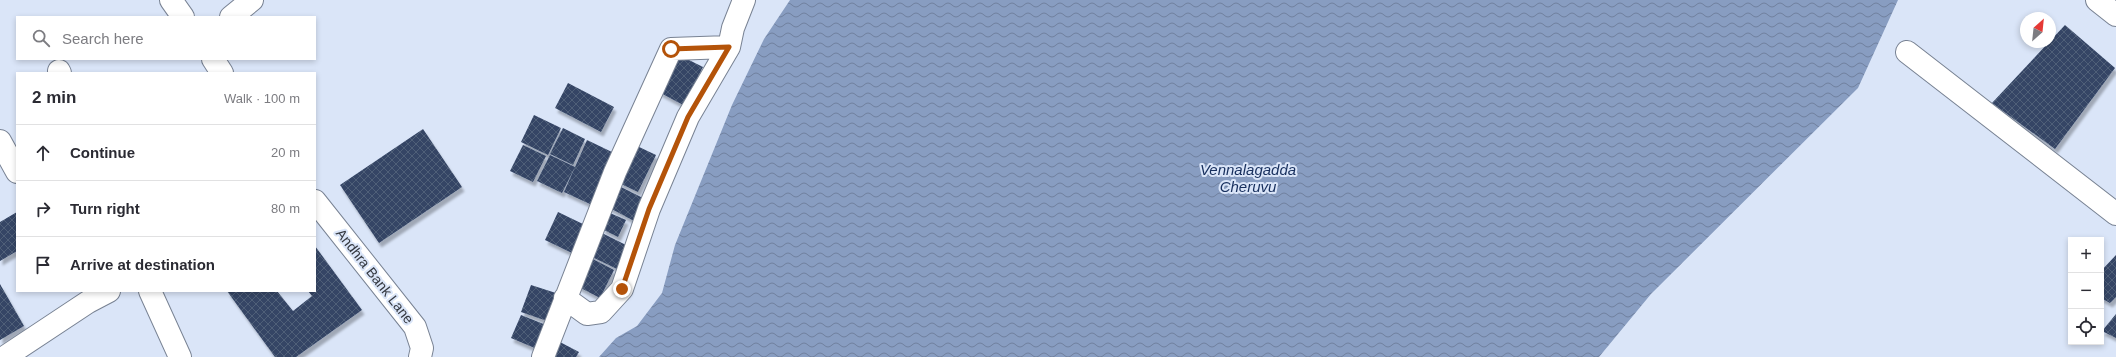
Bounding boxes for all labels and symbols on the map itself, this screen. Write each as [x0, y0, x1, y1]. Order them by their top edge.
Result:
north arrow [2020, 12, 2056, 48]
route start [662, 40, 680, 58]
water label: Vennalagadda Cheruvu [1200, 161, 1296, 195]
street label: Andhra Bank Lane [333, 225, 417, 327]
route end [613, 280, 631, 298]

